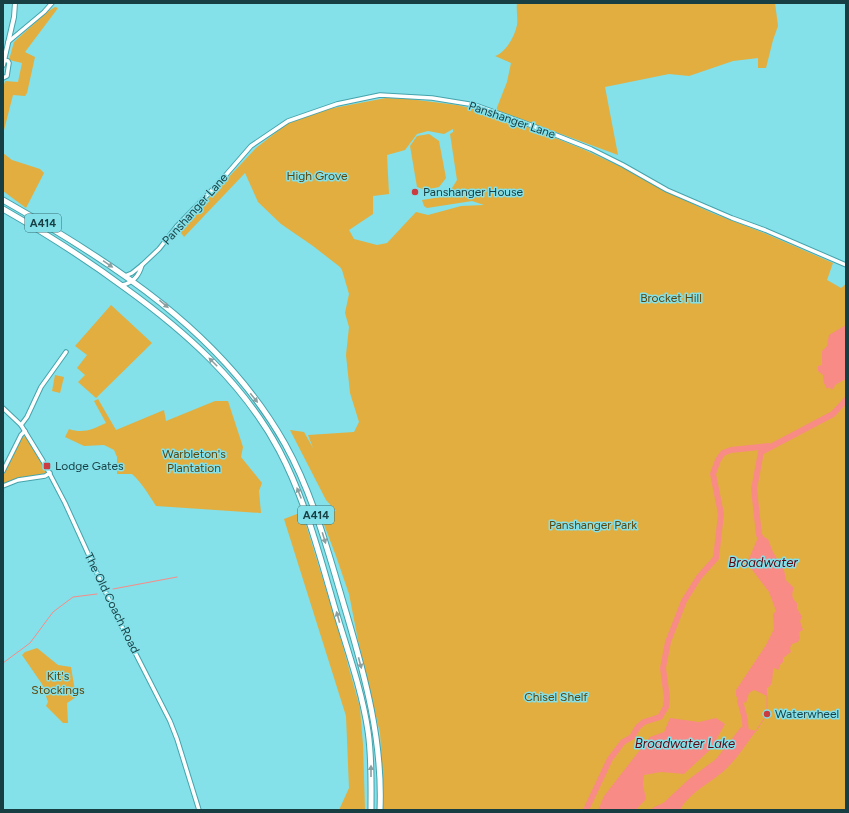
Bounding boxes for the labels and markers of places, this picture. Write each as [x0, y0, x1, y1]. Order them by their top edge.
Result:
place label: Panshanger House [423, 185, 524, 199]
marker: Panshanger House [410, 187, 420, 197]
place label: Lodge Gates [55, 459, 124, 473]
marker: Lodge Gates [42, 461, 52, 471]
place label: Waterwheel [775, 707, 839, 721]
marker: Waterwheel [762, 709, 772, 719]

